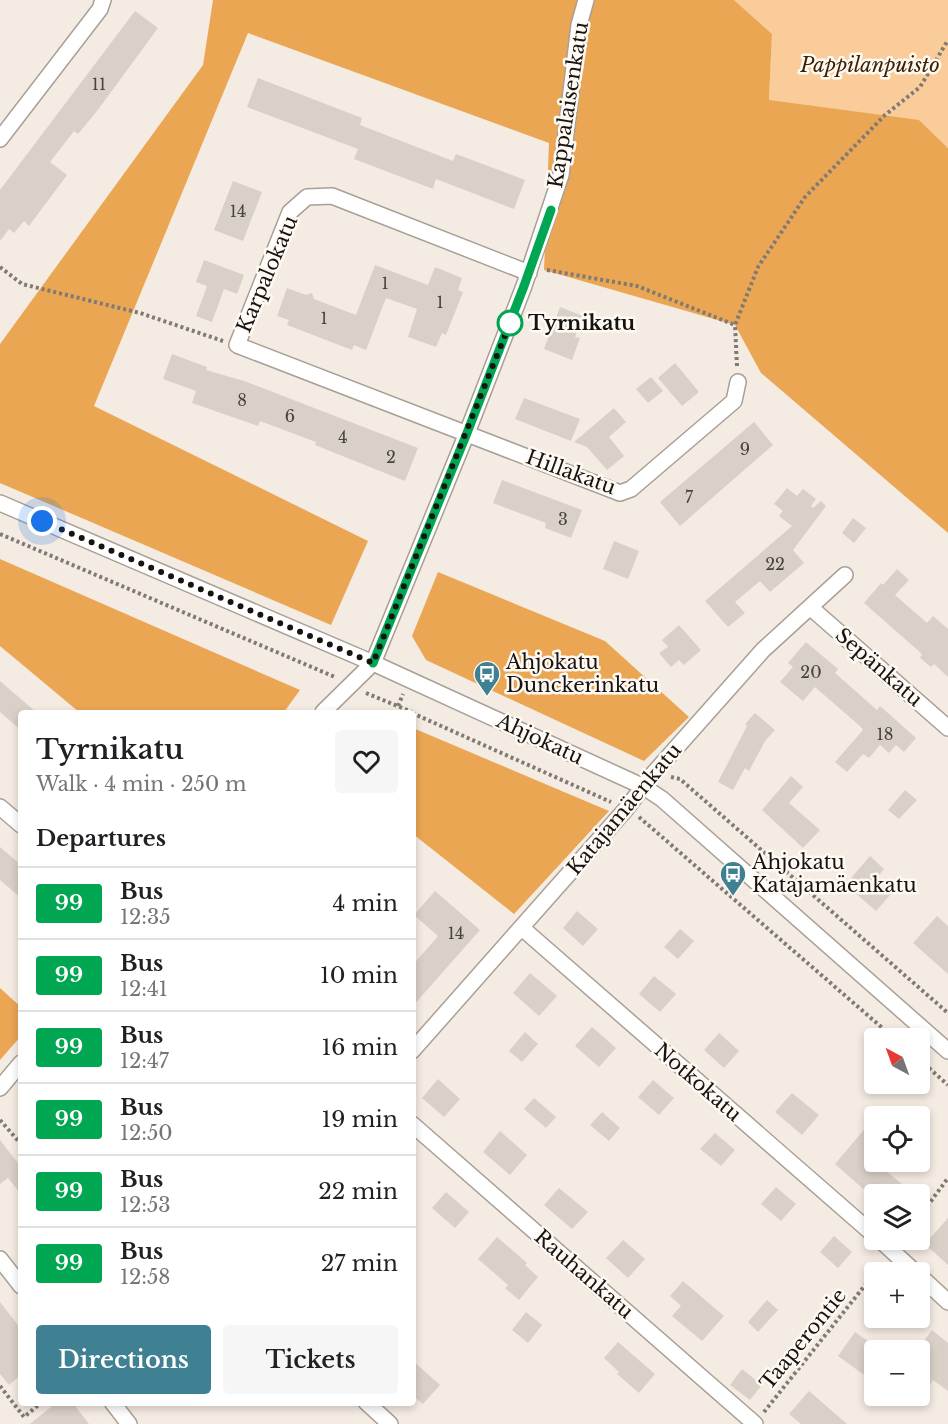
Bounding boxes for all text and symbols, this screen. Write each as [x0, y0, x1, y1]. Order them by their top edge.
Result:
street label: Kappalaisenkatu [543, 20, 593, 190]
park label: Pappilanpuisto [799, 53, 940, 77]
house number: 11 [92, 74, 106, 94]
house number: 14 [230, 201, 246, 221]
street label: Karpalokatu [232, 212, 302, 336]
house number: 1 [381, 273, 389, 293]
house number: 1 [436, 292, 444, 312]
house number: 1 [320, 308, 328, 328]
marker: Tyrnikatu [497, 310, 523, 336]
place label: Tyrnikatu [528, 311, 635, 335]
house number: 8 [237, 390, 247, 410]
house number: 6 [285, 406, 295, 426]
house number: 4 [338, 427, 348, 447]
house number: 9 [740, 439, 750, 459]
street label: Hillakatu [523, 445, 619, 499]
house number: 2 [386, 447, 396, 467]
house number: 7 [685, 487, 694, 507]
your location [27, 506, 57, 536]
house number: 3 [558, 509, 568, 529]
house number: 22 [765, 554, 785, 574]
street label: Sepänkatu [831, 623, 927, 711]
place label: Ahjokatu Dunckerinkatu [505, 650, 659, 697]
bus stop icon: Ahjokatu Dunckerinkatu [472, 659, 502, 697]
house number: 20 [800, 662, 822, 682]
street label: Ahjokatu [492, 708, 587, 769]
house number: 18 [877, 724, 893, 744]
button: heart [335, 730, 398, 793]
text: Tyrnikatu [36, 732, 184, 767]
street label: Katajamäenkatu [562, 738, 686, 880]
text: Walk · 4 min · 250 m [36, 772, 246, 796]
text: Departures [36, 825, 166, 852]
place label: Ahjokatu Katajamäenkatu [751, 850, 917, 897]
bus stop icon: Ahjokatu Katajamäenkatu [718, 859, 748, 897]
text: Bus [120, 878, 163, 905]
text: 99 [55, 890, 83, 916]
text: 4 min [333, 890, 398, 917]
text: 12:35 [120, 905, 171, 929]
house number: 14 [448, 923, 464, 943]
text: Bus [120, 950, 163, 977]
text: 99 [55, 962, 83, 988]
text: 10 min [320, 962, 398, 989]
text: 12:41 [120, 977, 168, 1001]
text: Bus [120, 1022, 163, 1049]
north arrow [864, 1028, 930, 1094]
map controls [864, 1028, 930, 1406]
text: 99 [55, 1034, 83, 1060]
text: 16 min [321, 1034, 398, 1061]
street label: Notkokatu [650, 1038, 746, 1126]
text: 12:47 [120, 1049, 169, 1073]
text: Bus [120, 1094, 163, 1121]
text: 99 [55, 1106, 83, 1132]
text: 19 min [321, 1106, 398, 1133]
button: locate [864, 1106, 930, 1172]
text: 12:50 [120, 1121, 173, 1145]
text: Bus [120, 1166, 163, 1193]
text: 99 [55, 1178, 83, 1204]
text: 22 min [318, 1178, 398, 1205]
button: layers [864, 1184, 930, 1250]
text: 12:53 [120, 1193, 171, 1217]
street label: Rauhankatu [530, 1225, 638, 1323]
text: Bus [120, 1238, 163, 1265]
text: 99 [55, 1250, 83, 1276]
text: 27 min [321, 1250, 398, 1277]
button: + [864, 1262, 930, 1328]
text: 12:58 [120, 1265, 170, 1289]
street label: Taaperontie [755, 1284, 851, 1394]
button: Directions [36, 1325, 211, 1394]
button: Tickets [223, 1325, 398, 1394]
button: − [864, 1340, 930, 1406]

